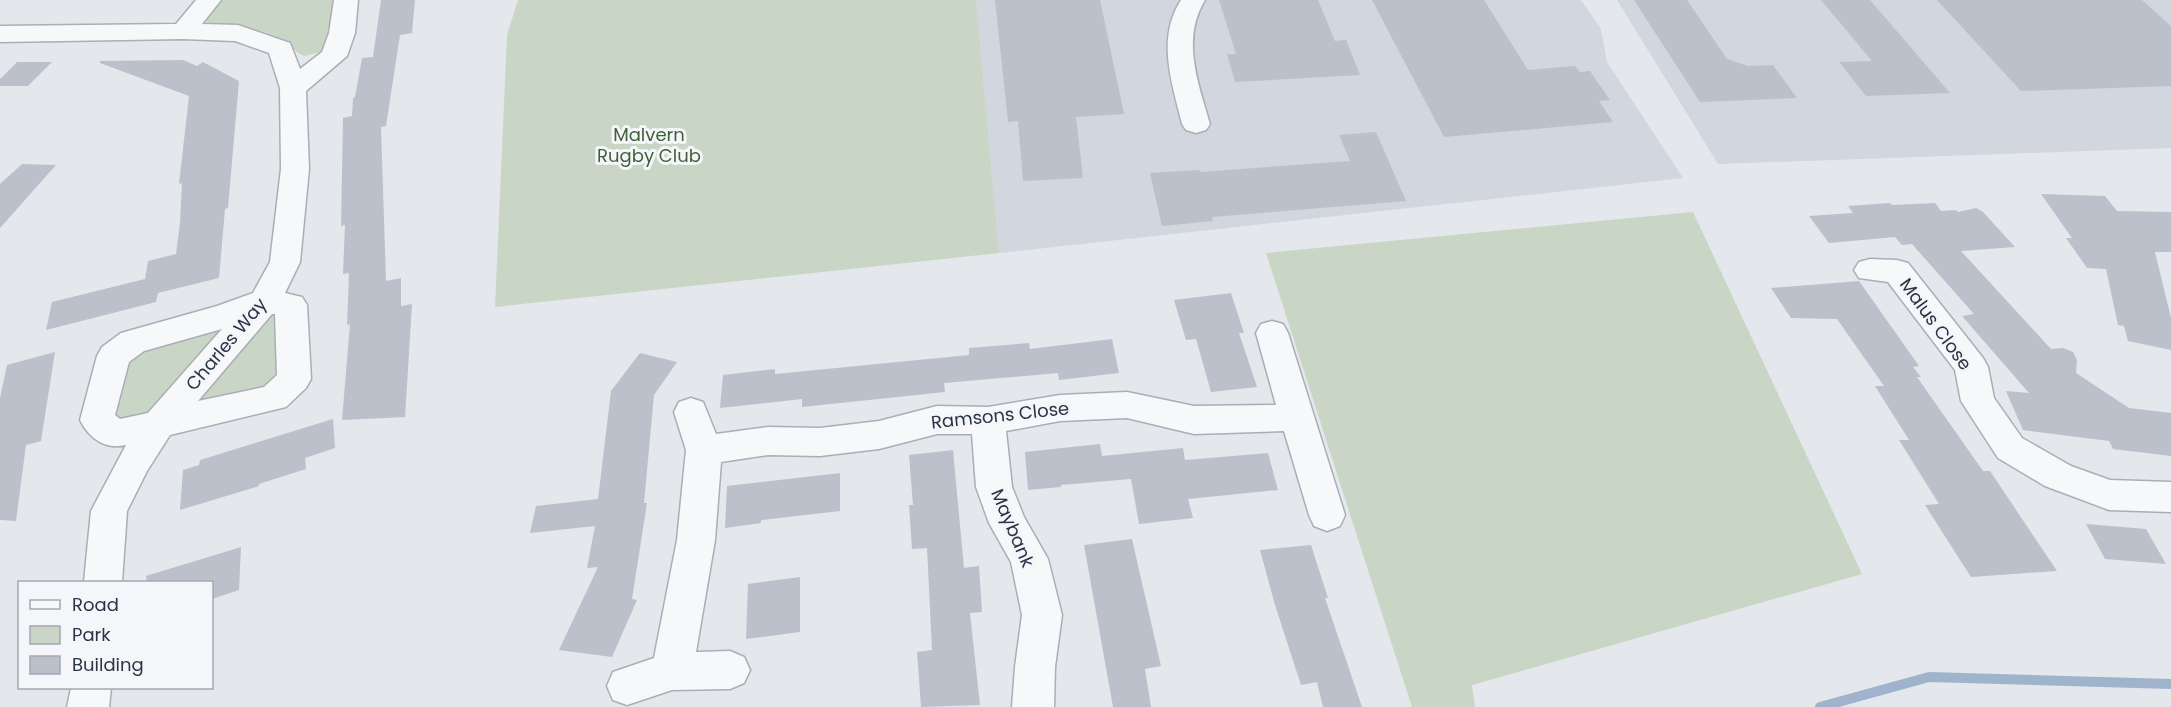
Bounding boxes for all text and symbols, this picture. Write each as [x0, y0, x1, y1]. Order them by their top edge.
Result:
park label: Malvern Rugby Club [597, 122, 701, 168]
street label: Malus Close [1894, 273, 1978, 375]
street label: Charles Way [180, 292, 272, 396]
street label: Ramsons Close [930, 395, 1070, 435]
street label: Maybank [985, 485, 1041, 572]
legend [18, 581, 213, 689]
text: Road [72, 592, 119, 617]
text: Park [72, 622, 111, 647]
text: Building [72, 652, 144, 677]

